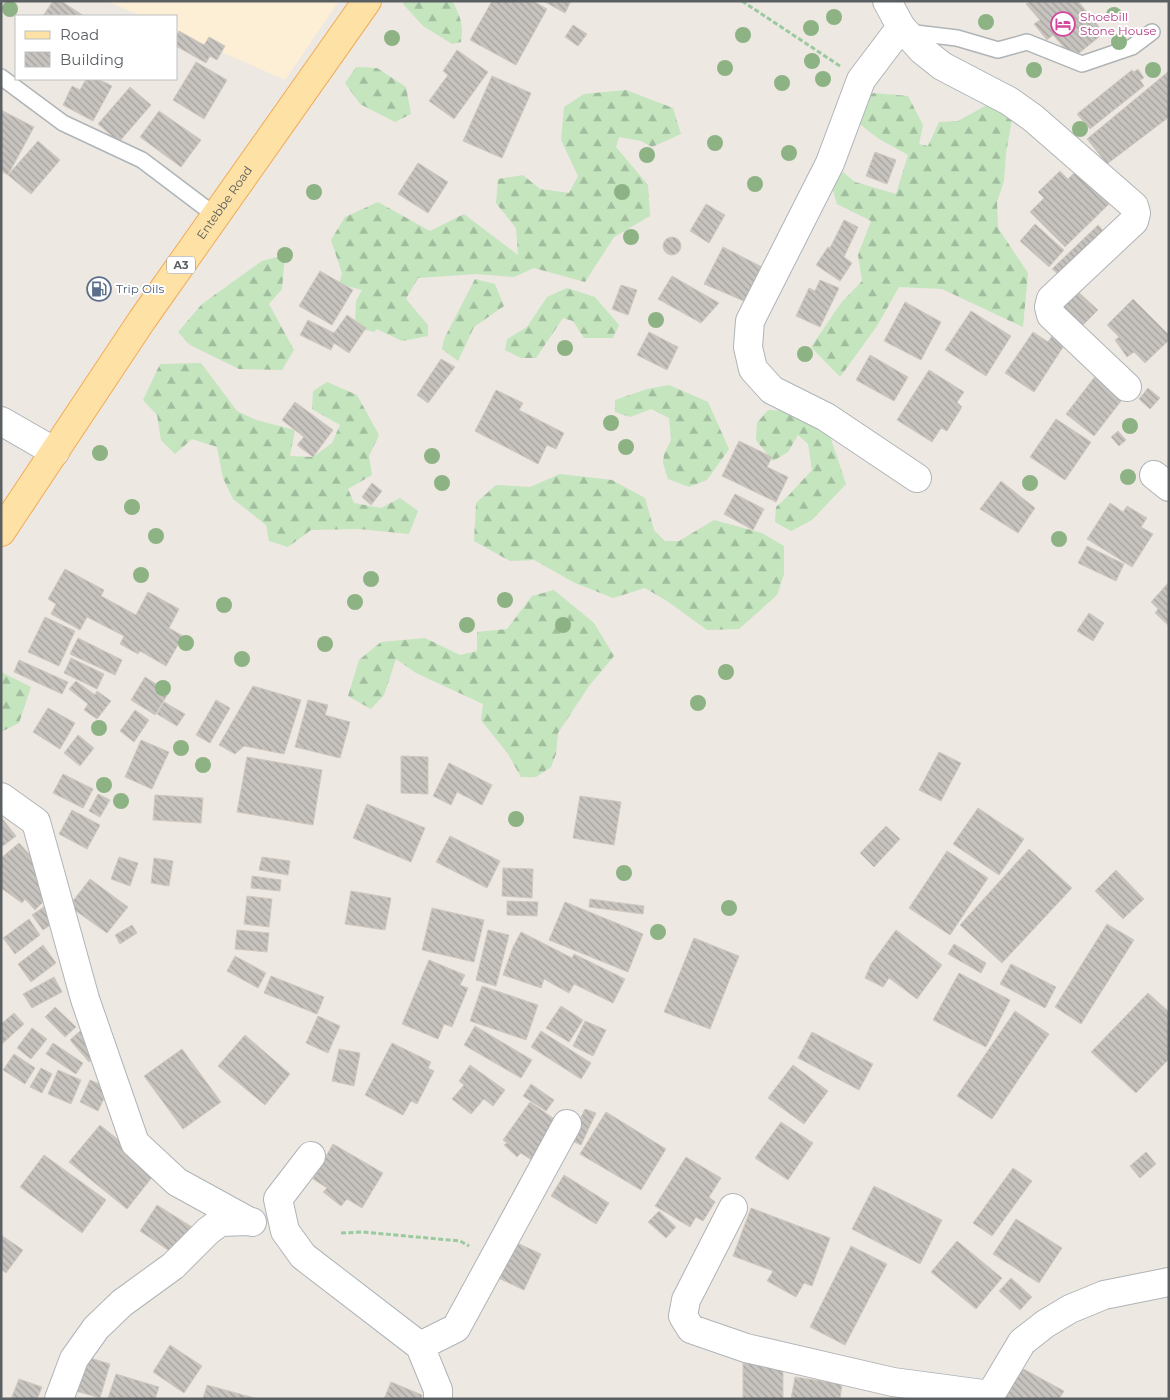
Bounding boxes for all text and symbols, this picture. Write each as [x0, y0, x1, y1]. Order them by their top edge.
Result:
place label: Shoebill Stone House [1080, 9, 1157, 38]
hotel icon: Shoebill Stone House [1050, 11, 1076, 37]
legend [15, 15, 178, 80]
text: Road [60, 25, 99, 44]
text: Building [60, 50, 124, 69]
street label: Entebbe Road [193, 163, 255, 242]
road number: A3 [167, 256, 195, 274]
fuel station icon: Trip Oils [86, 276, 112, 302]
place label: Trip Oils [116, 281, 164, 296]

